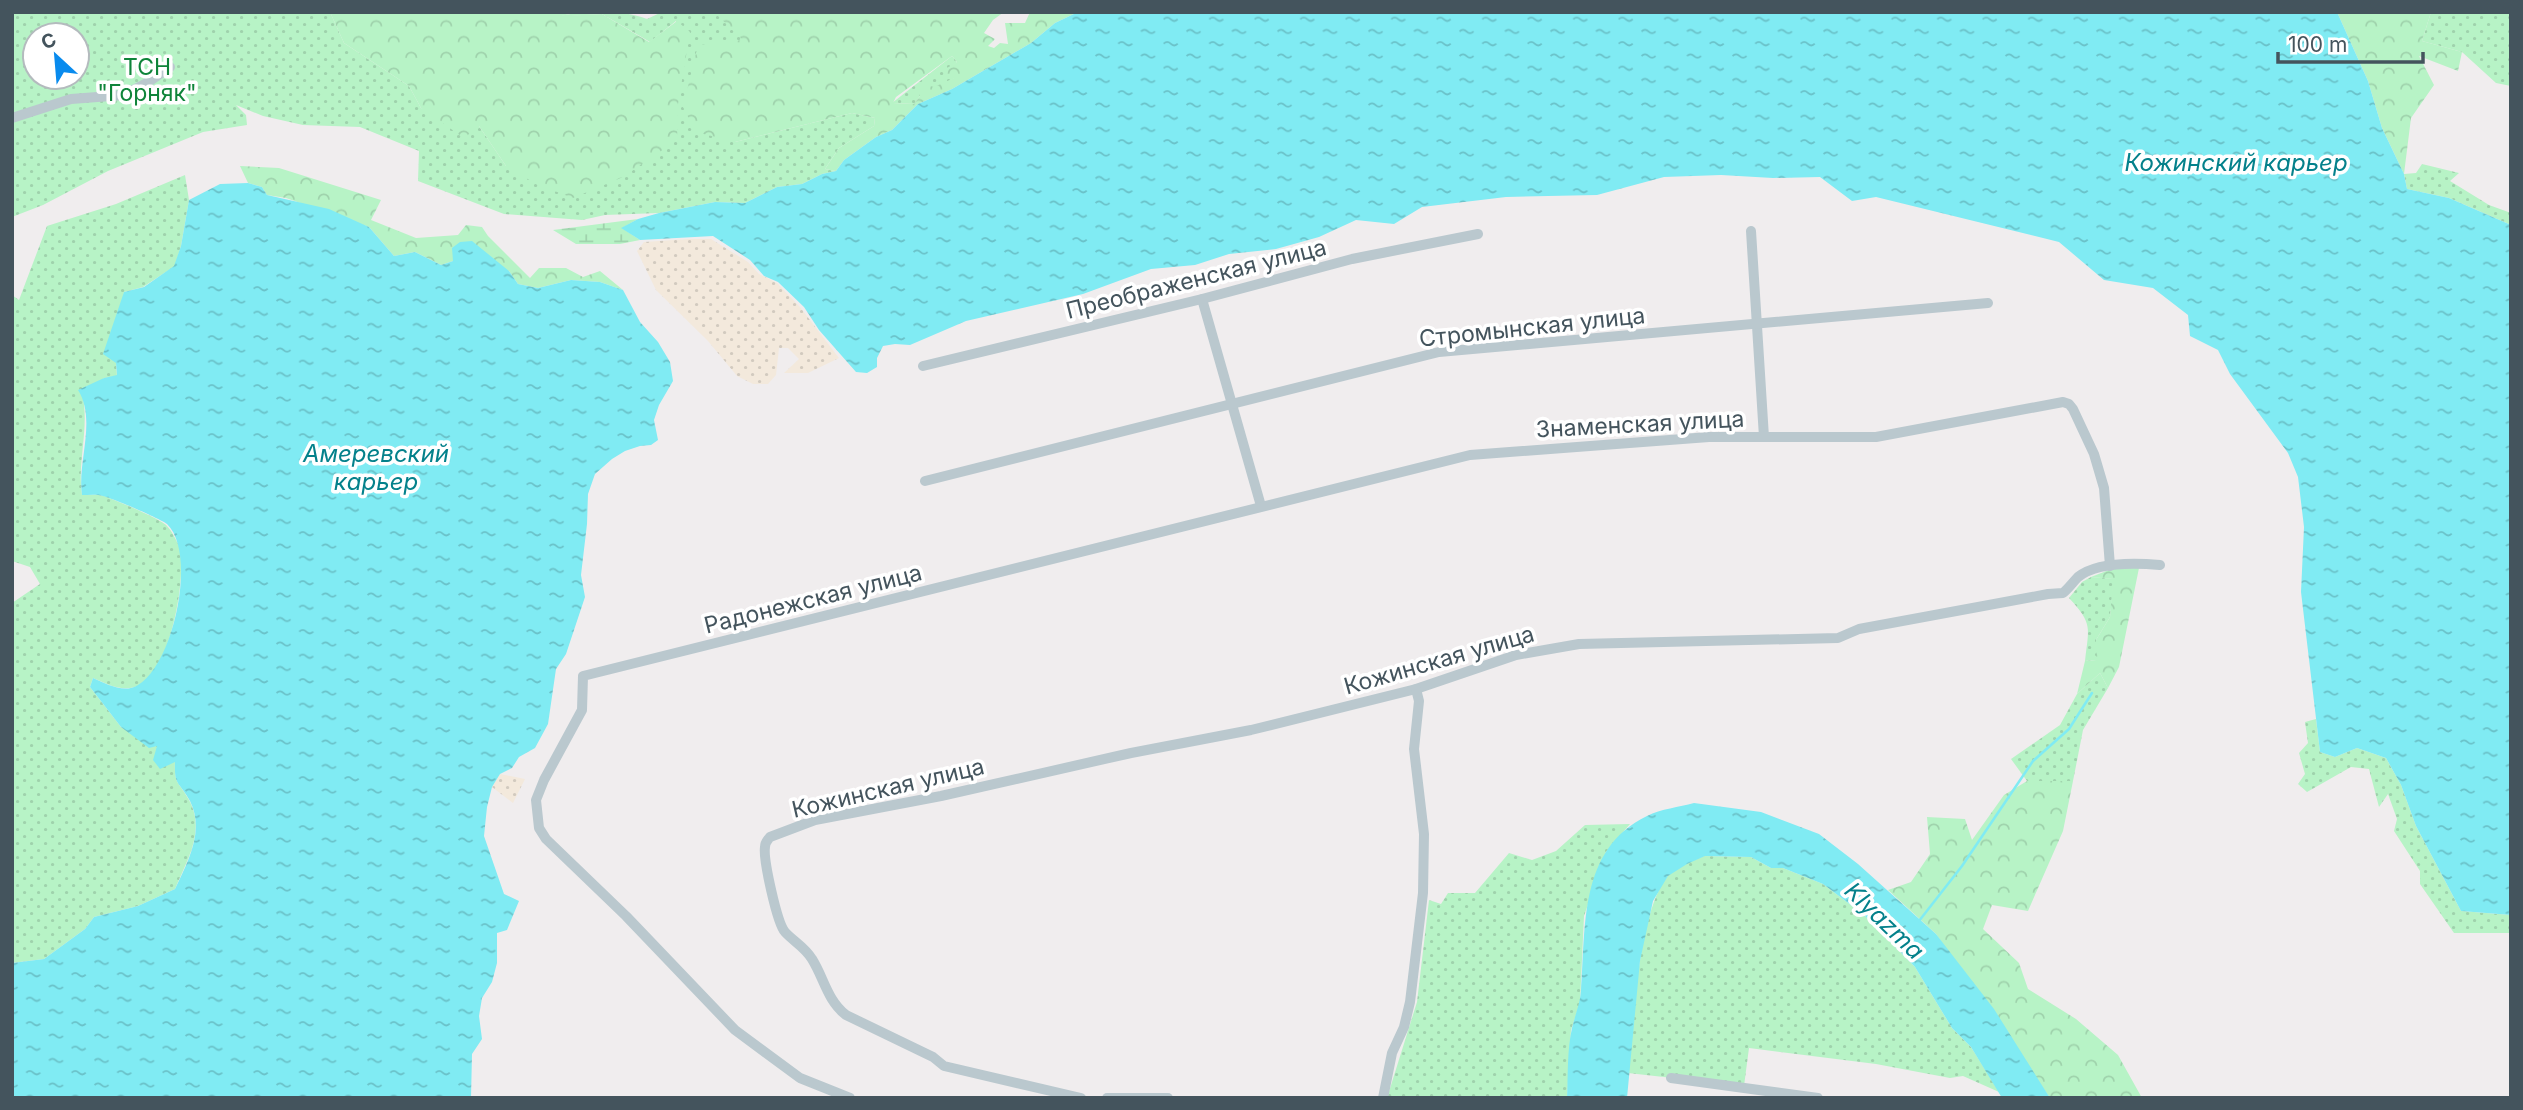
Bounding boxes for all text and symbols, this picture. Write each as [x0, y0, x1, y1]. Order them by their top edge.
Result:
north arrow [21, 21, 91, 91]
scale bar [2278, 21, 2423, 65]
text: С [37, 28, 60, 55]
text: 100 m [2288, 32, 2347, 57]
park label: ТСН "Горняк" [97, 53, 197, 107]
water label: Кожинский карьер [2124, 148, 2348, 177]
street label: Преображенская улица [1063, 233, 1329, 325]
street label: Стромынская улица [1418, 301, 1646, 353]
street label: Знаменская улица [1535, 405, 1745, 443]
water label: Амеревский карьер [302, 439, 449, 496]
street label: Радонежская улица [701, 558, 925, 640]
street label: Кожинская улица [1341, 619, 1537, 701]
street label: Кожинская улица [789, 752, 987, 824]
water label: Klyazma [1839, 876, 1930, 965]

